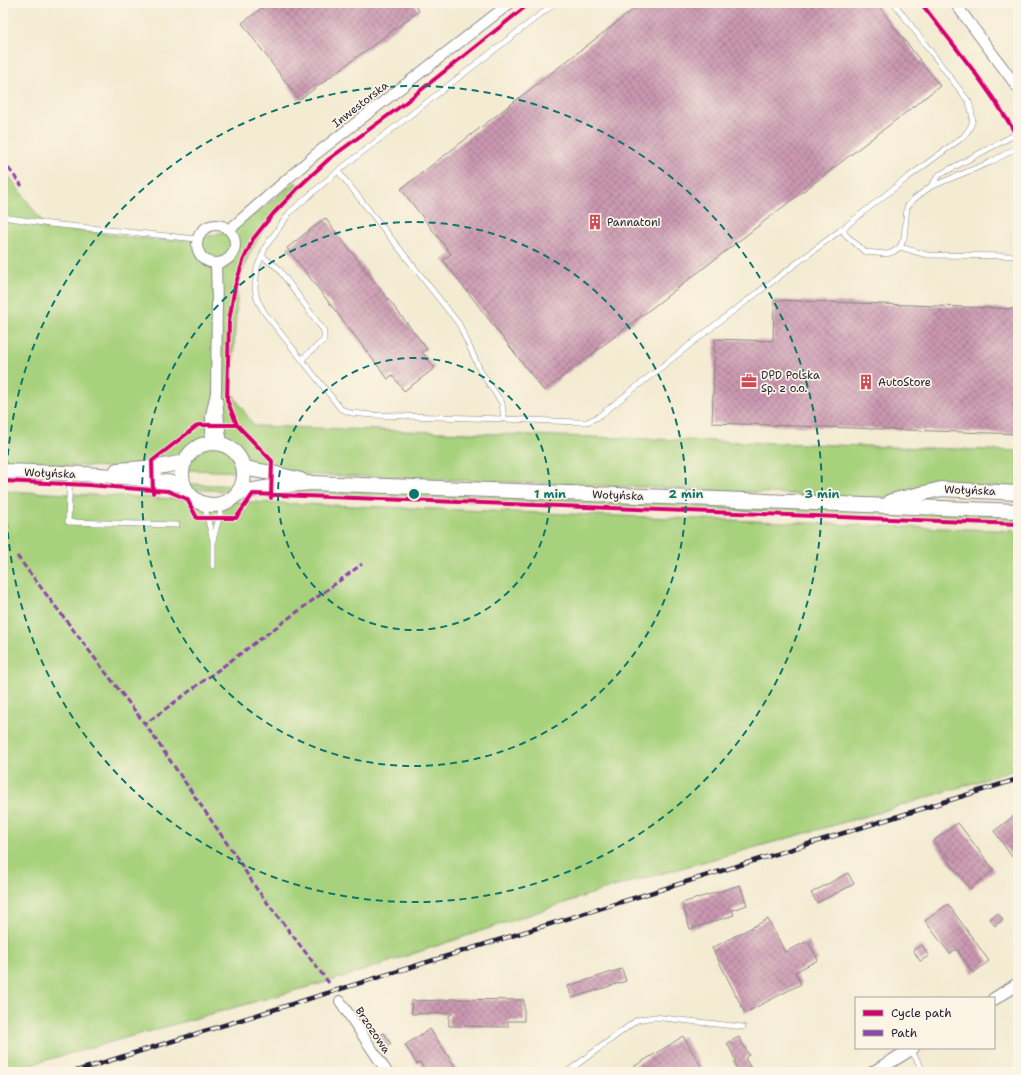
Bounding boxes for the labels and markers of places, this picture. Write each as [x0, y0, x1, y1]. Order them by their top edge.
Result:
building icon: Pannatoni [586, 213, 604, 231]
place label: Pannatoni [607, 215, 661, 230]
place label: DPD Polska Sp. z o.o. [761, 368, 820, 396]
office icon: DPD Polska Sp. z o.o. [740, 372, 758, 390]
building icon: AutoStore [857, 373, 875, 391]
place label: AutoStore [878, 375, 931, 390]
centre of rings [407, 487, 421, 501]

